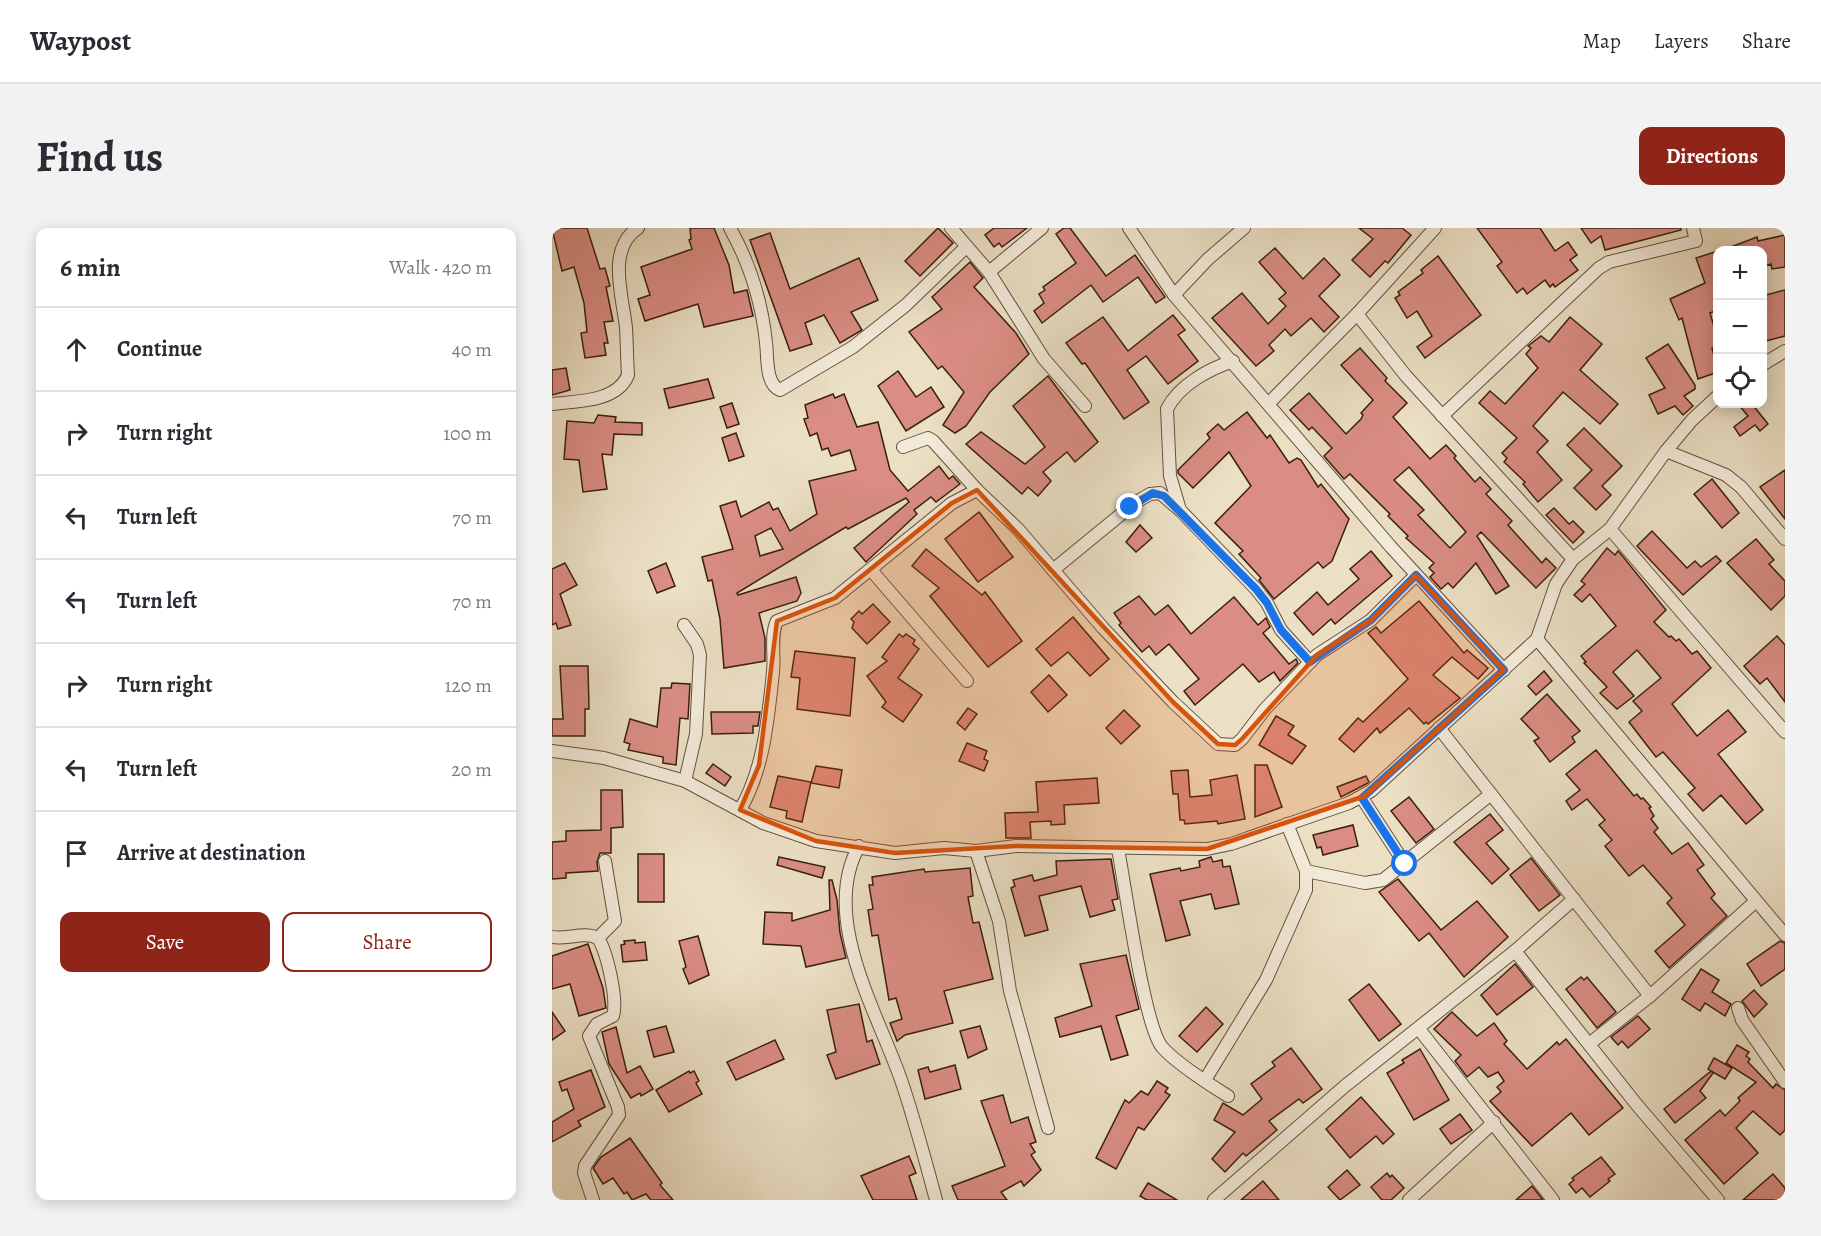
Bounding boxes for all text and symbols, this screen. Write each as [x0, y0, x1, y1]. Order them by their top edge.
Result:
text: Waypost [30, 22, 131, 60]
text: Map [1582, 27, 1621, 55]
text: Layers [1654, 27, 1709, 55]
text: Share [1742, 27, 1791, 55]
button: Directions [1639, 127, 1785, 185]
text: Find us [36, 128, 163, 185]
map controls [1713, 246, 1767, 408]
button: + [1713, 246, 1767, 300]
text: 6 min [60, 250, 121, 285]
text: Walk · 420 m [389, 254, 492, 281]
button: − [1713, 300, 1767, 354]
icon: ahead [60, 333, 93, 366]
text: Continue [117, 334, 202, 364]
text: 40 m [452, 336, 492, 363]
button: locate [1713, 354, 1767, 408]
icon: right [60, 417, 93, 450]
text: Turn right [117, 418, 213, 448]
text: 100 m [443, 420, 492, 447]
route end [1116, 493, 1142, 519]
icon: left [60, 501, 93, 534]
text: Turn left [117, 502, 197, 532]
text: 70 m [452, 504, 492, 531]
icon: left [60, 585, 93, 618]
text: Turn left [117, 586, 197, 616]
text: 70 m [452, 588, 492, 615]
icon: right [60, 669, 93, 702]
text: Turn right [117, 670, 213, 700]
text: 120 m [444, 672, 492, 699]
icon: left [60, 753, 93, 786]
text: Turn left [117, 754, 197, 784]
text: 20 m [451, 756, 492, 783]
icon: arrive [60, 837, 93, 870]
text: Arrive at destination [117, 838, 306, 868]
route start [1391, 850, 1417, 876]
button: Save [60, 912, 270, 972]
button: Share [282, 912, 492, 972]

